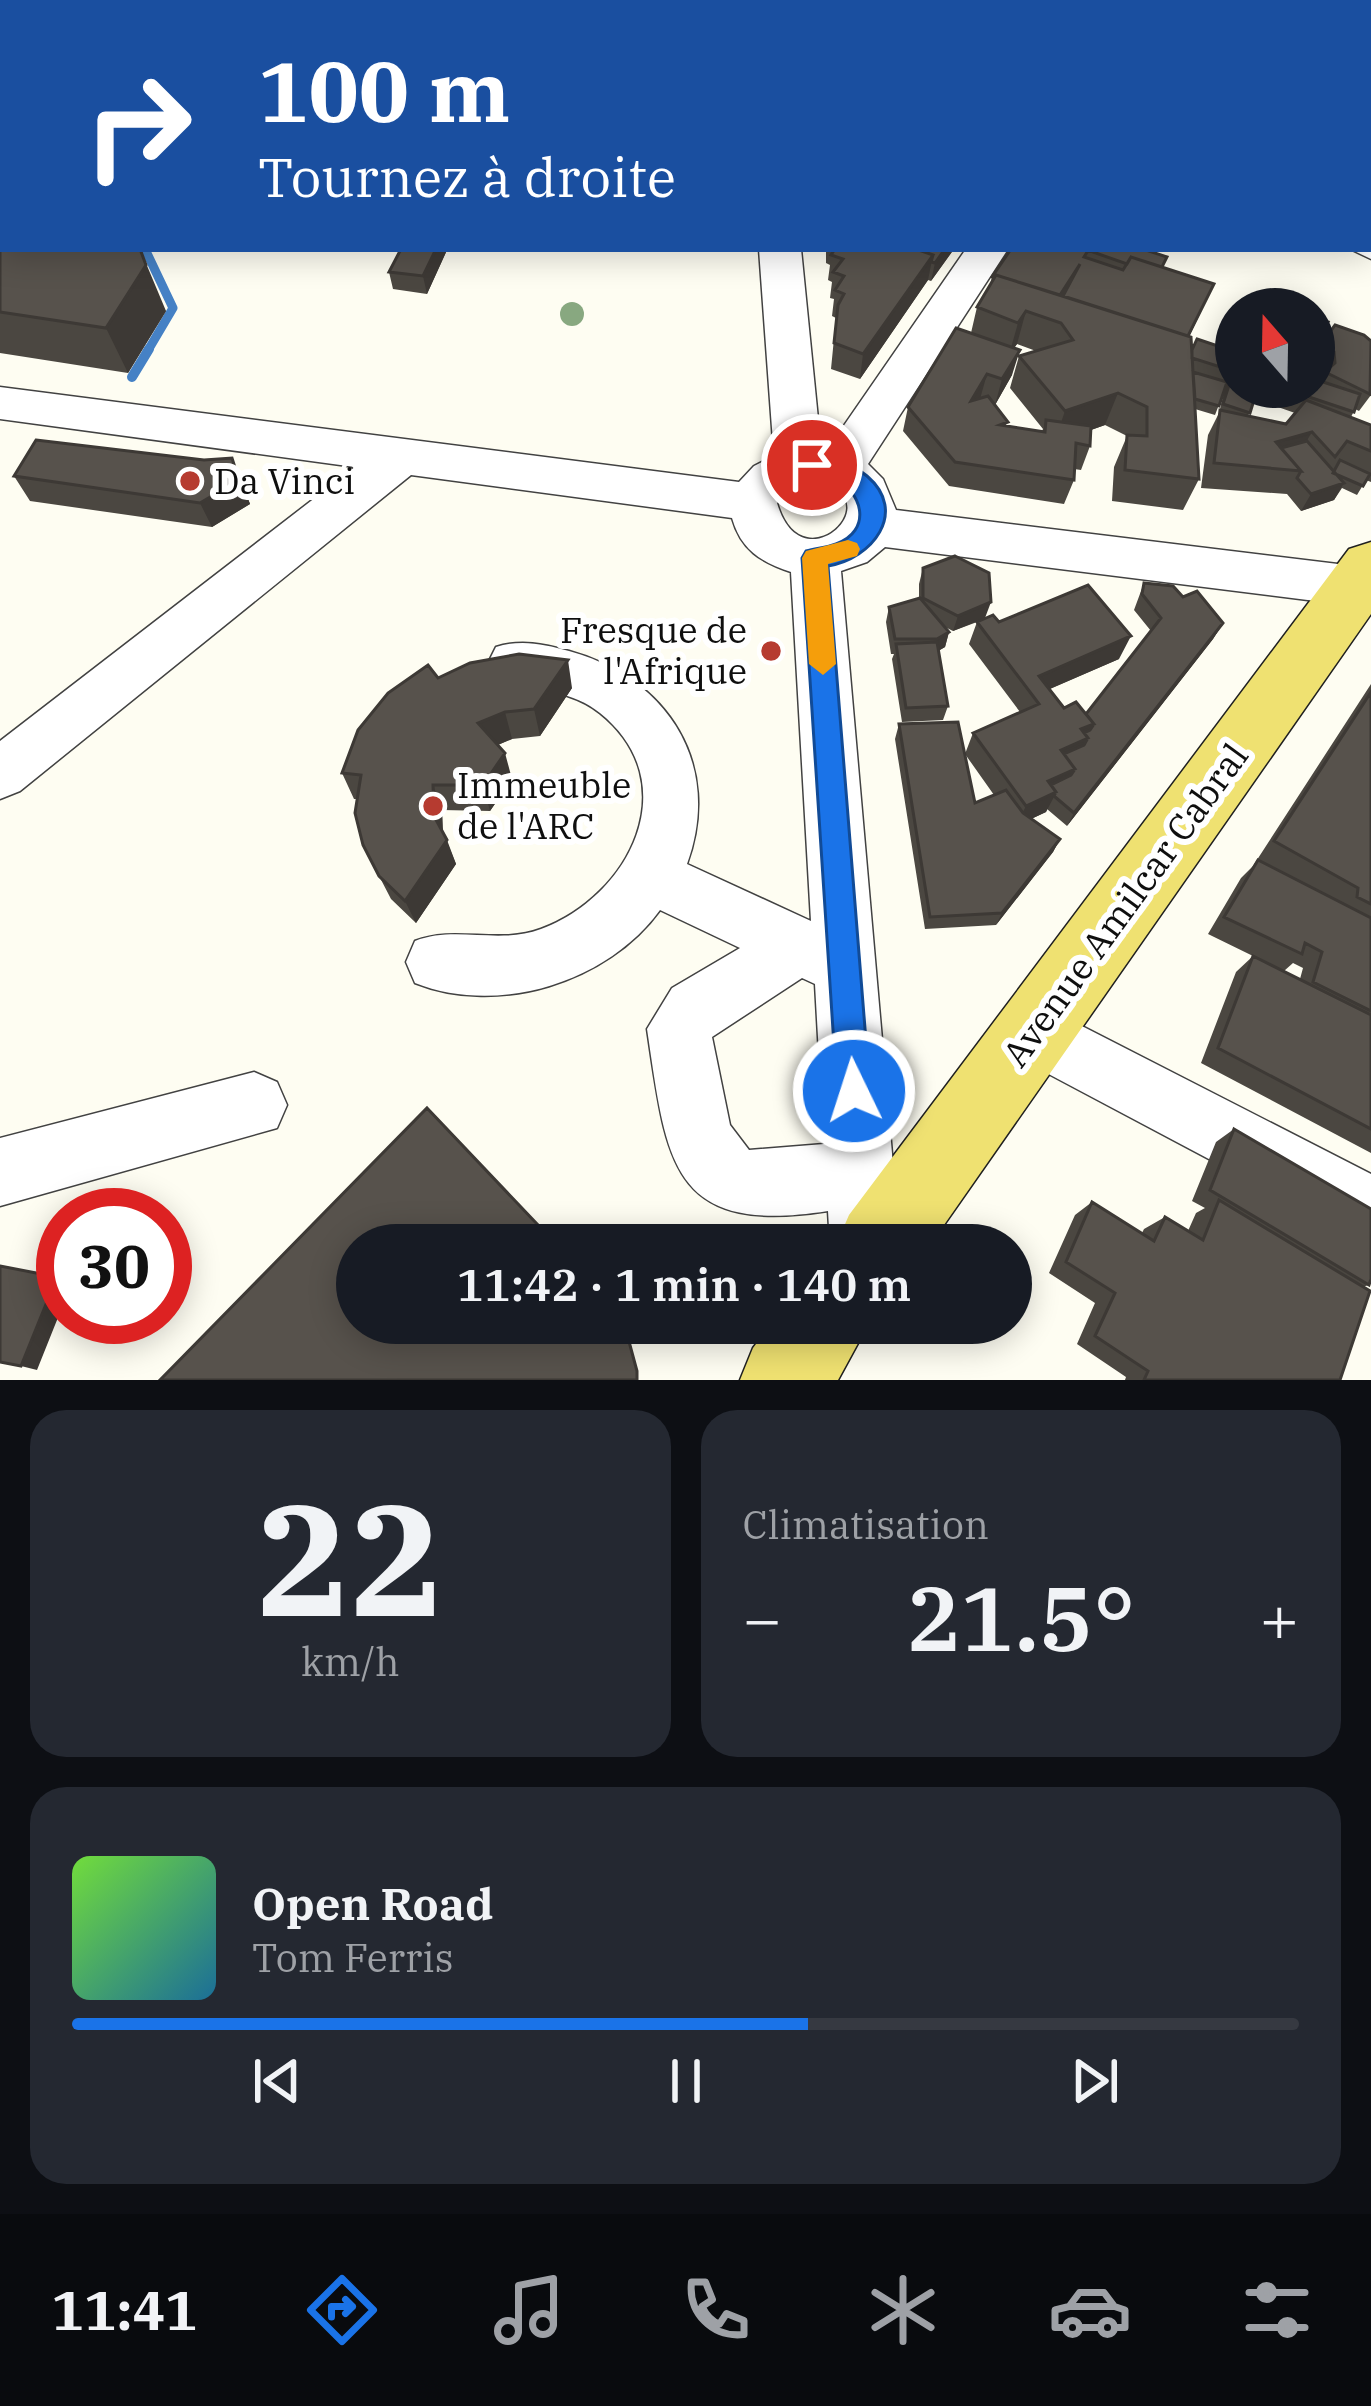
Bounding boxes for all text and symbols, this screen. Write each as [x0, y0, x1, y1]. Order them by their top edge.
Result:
text: 100 m [258, 36, 510, 145]
icon: right [60, 48, 216, 204]
text: Tournez à droite [258, 142, 676, 212]
north arrow [1215, 288, 1335, 408]
map controls [1215, 288, 1335, 408]
pin [761, 414, 863, 516]
icon: arrive [779, 432, 845, 498]
place label: Da Vinci [214, 457, 355, 504]
marker: Da Vinci [177, 468, 203, 494]
place label: Fresque de l'Afrique [560, 606, 747, 694]
marker: Fresque de l'Afrique [758, 638, 784, 664]
street label: Avenue Amilcar Cabral [991, 734, 1258, 1076]
place label: Immeuble de l'ARC [457, 761, 631, 849]
marker: Immeuble de l'ARC [420, 793, 446, 819]
position arrow [791, 1028, 917, 1154]
speed limit sign: 30 [36, 1188, 192, 1344]
text: 11:42 · 1 min · 140 m [457, 1255, 911, 1313]
text: 22 [257, 1456, 444, 1659]
text: Climatisation [743, 1499, 989, 1550]
text: 21.5° [906, 1559, 1135, 1676]
text: − [743, 1575, 782, 1661]
text: + [1259, 1575, 1299, 1661]
text: km/h [301, 1636, 400, 1687]
text: Open Road [252, 1874, 493, 1932]
text: Tom Ferris [252, 1932, 454, 1983]
icon: previous [244, 2048, 310, 2114]
icon: pause [653, 2048, 719, 2114]
icon: next [1062, 2048, 1128, 2114]
icon: directions [300, 2268, 384, 2352]
icon: music [487, 2268, 571, 2352]
icon: phone [674, 2268, 758, 2352]
icon: climate [861, 2268, 945, 2352]
icon: car [1048, 2268, 1132, 2352]
icon: filters [1235, 2268, 1319, 2352]
text: 11:41 [52, 2275, 197, 2345]

